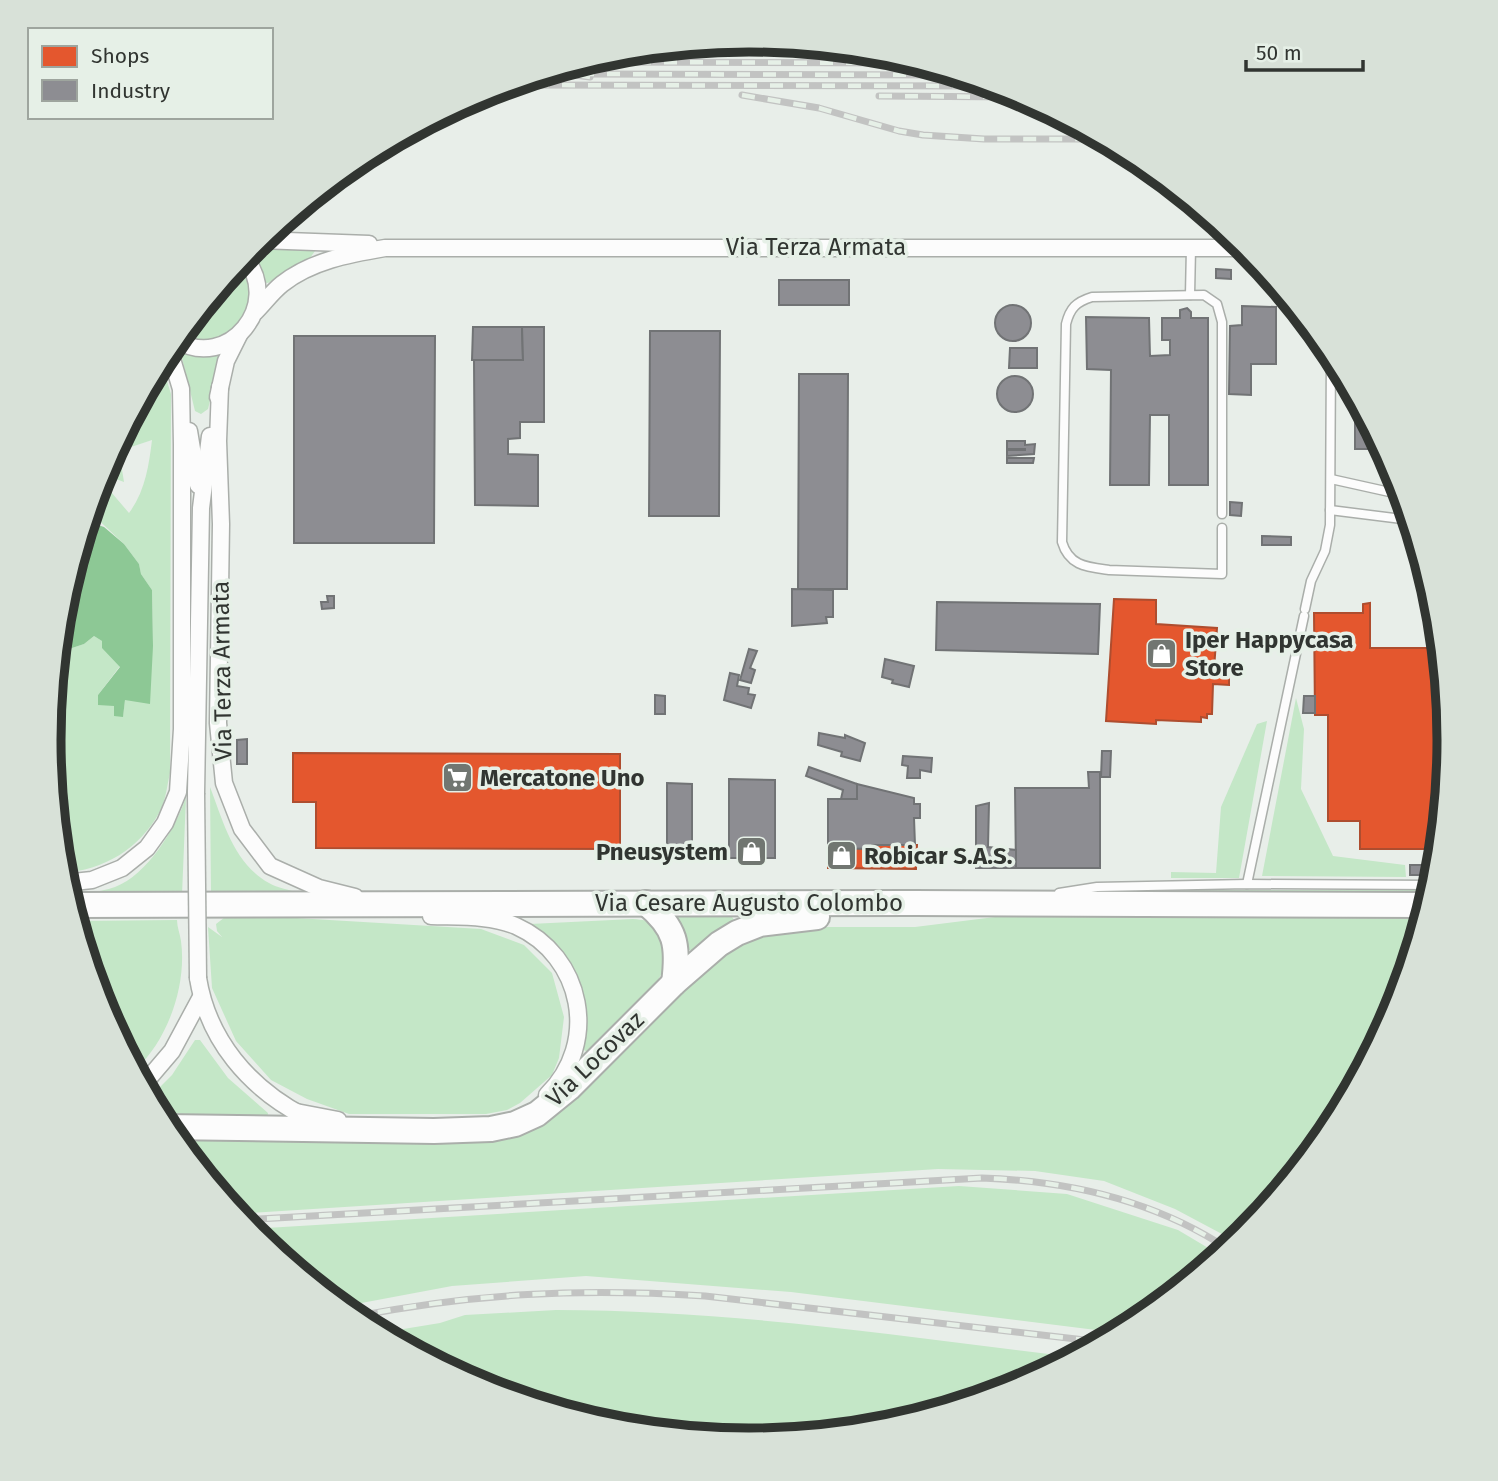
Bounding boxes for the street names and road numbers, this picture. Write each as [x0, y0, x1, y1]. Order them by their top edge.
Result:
street label: Via Terza Armata [726, 233, 906, 261]
street label: Via Terza Armata [206, 581, 238, 761]
street label: Via Cesare Augusto Colombo [595, 889, 903, 917]
street label: Via Locovaz [540, 1006, 650, 1112]

